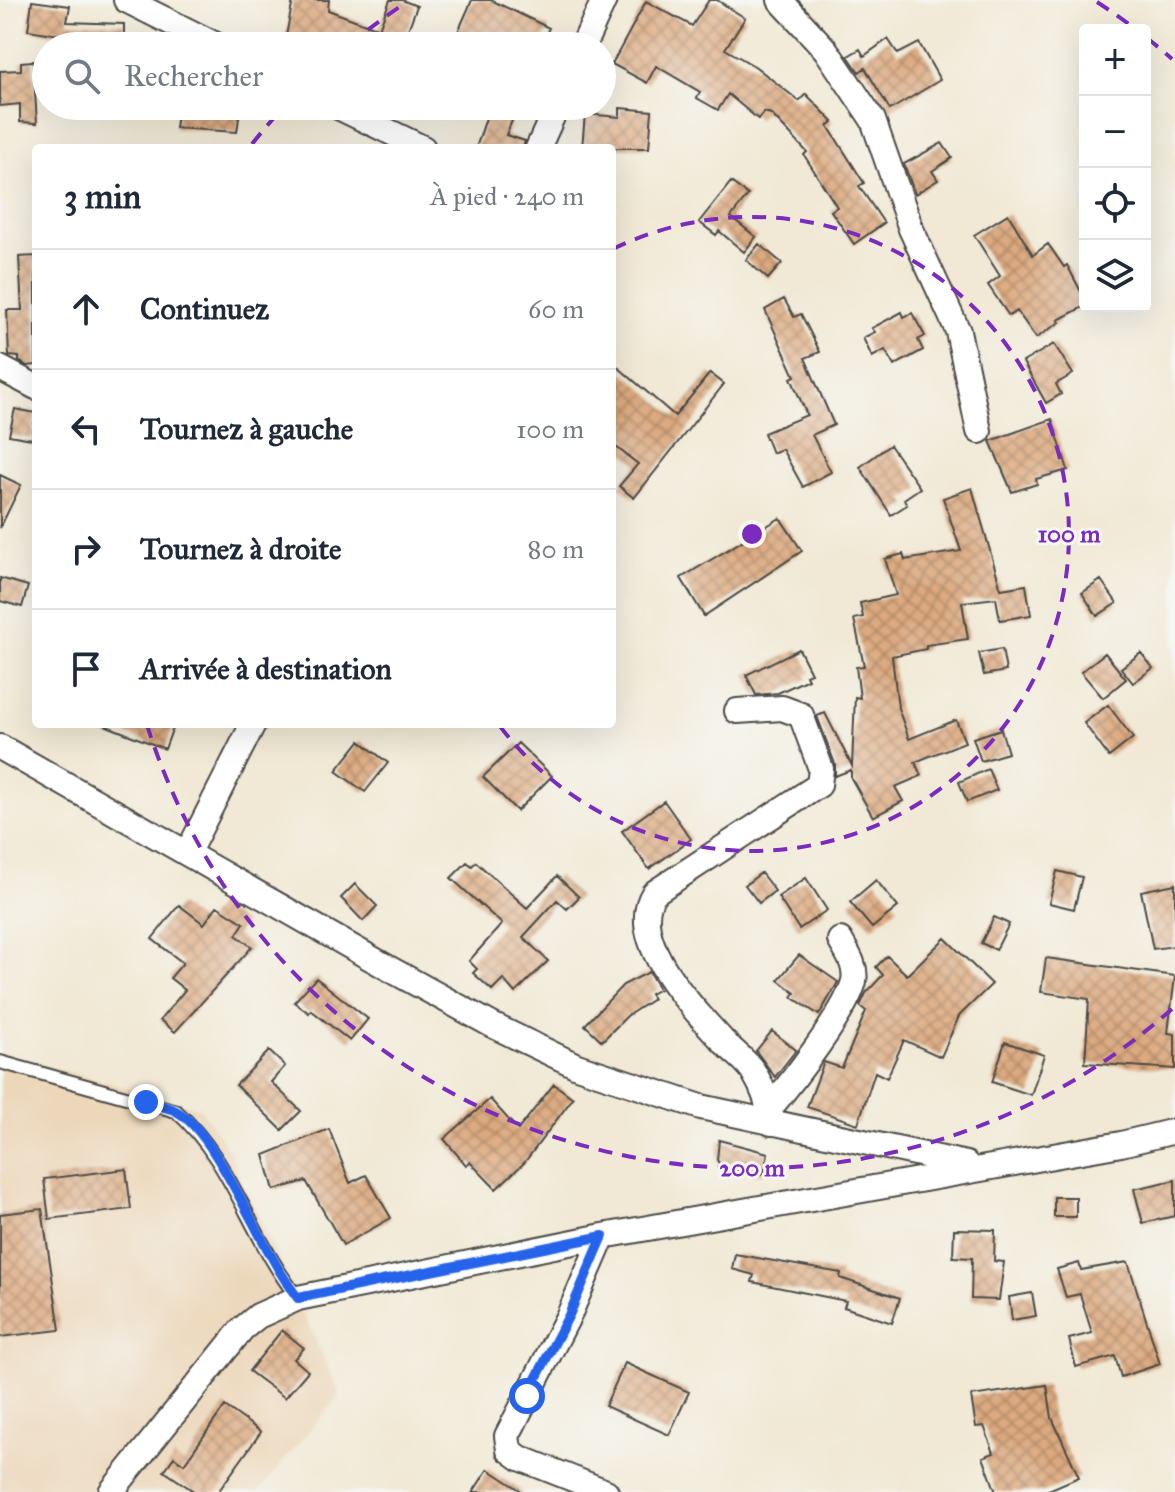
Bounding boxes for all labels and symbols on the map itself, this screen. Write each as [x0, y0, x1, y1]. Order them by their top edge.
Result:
text: 100 m [1038, 519, 1101, 549]
centre of rings [738, 520, 766, 548]
route end [128, 1084, 164, 1120]
text: 200 m [719, 1153, 785, 1183]
route start [509, 1378, 545, 1414]

